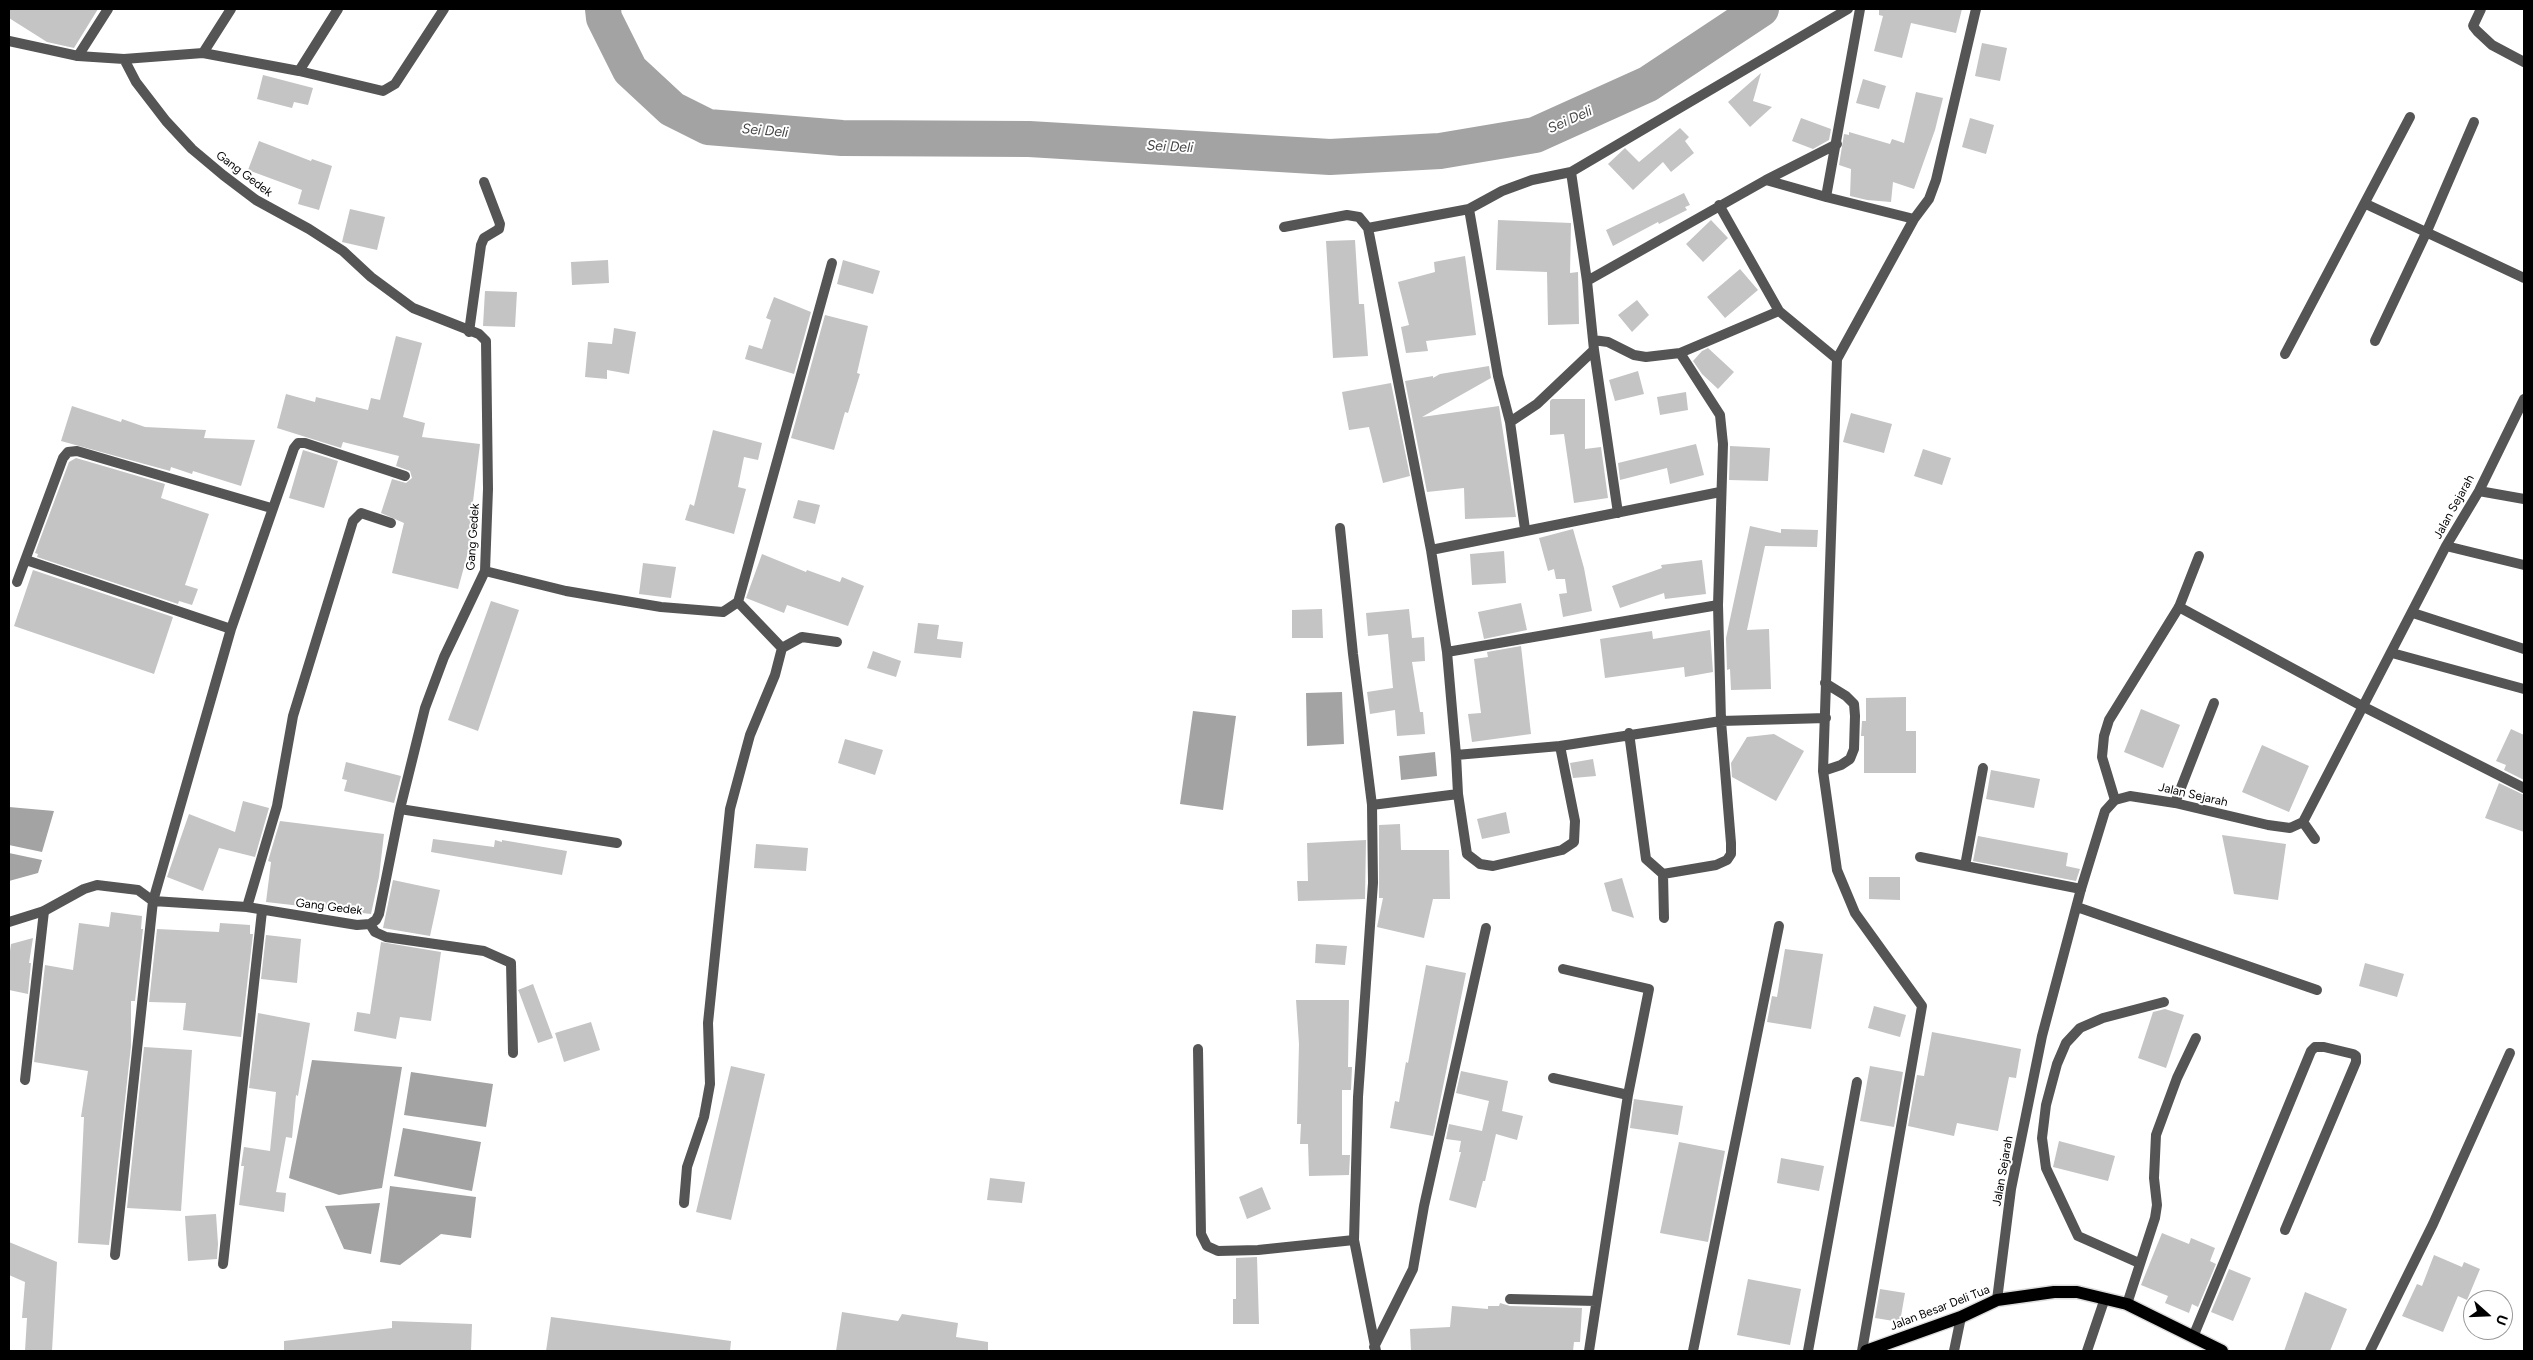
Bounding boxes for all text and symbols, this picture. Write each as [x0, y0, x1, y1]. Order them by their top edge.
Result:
water label: Sei Deli [1545, 103, 1595, 137]
water label: Sei Deli [741, 121, 789, 141]
water label: Sei Deli [1146, 137, 1194, 157]
street label: Gang Gedek [213, 148, 275, 200]
street label: Jalan Sejarah [2431, 473, 2477, 541]
street label: Gang Gedek [463, 503, 483, 571]
street label: Jalan Sejarah [2157, 780, 2229, 810]
street label: Gang Gedek [295, 896, 363, 918]
street label: Jalan Sejarah [1990, 1135, 2016, 1207]
street label: Jalan Besar Deli Tua [1888, 1282, 1992, 1334]
north arrow [2463, 1290, 2513, 1340]
text: U [2492, 1312, 2511, 1327]

